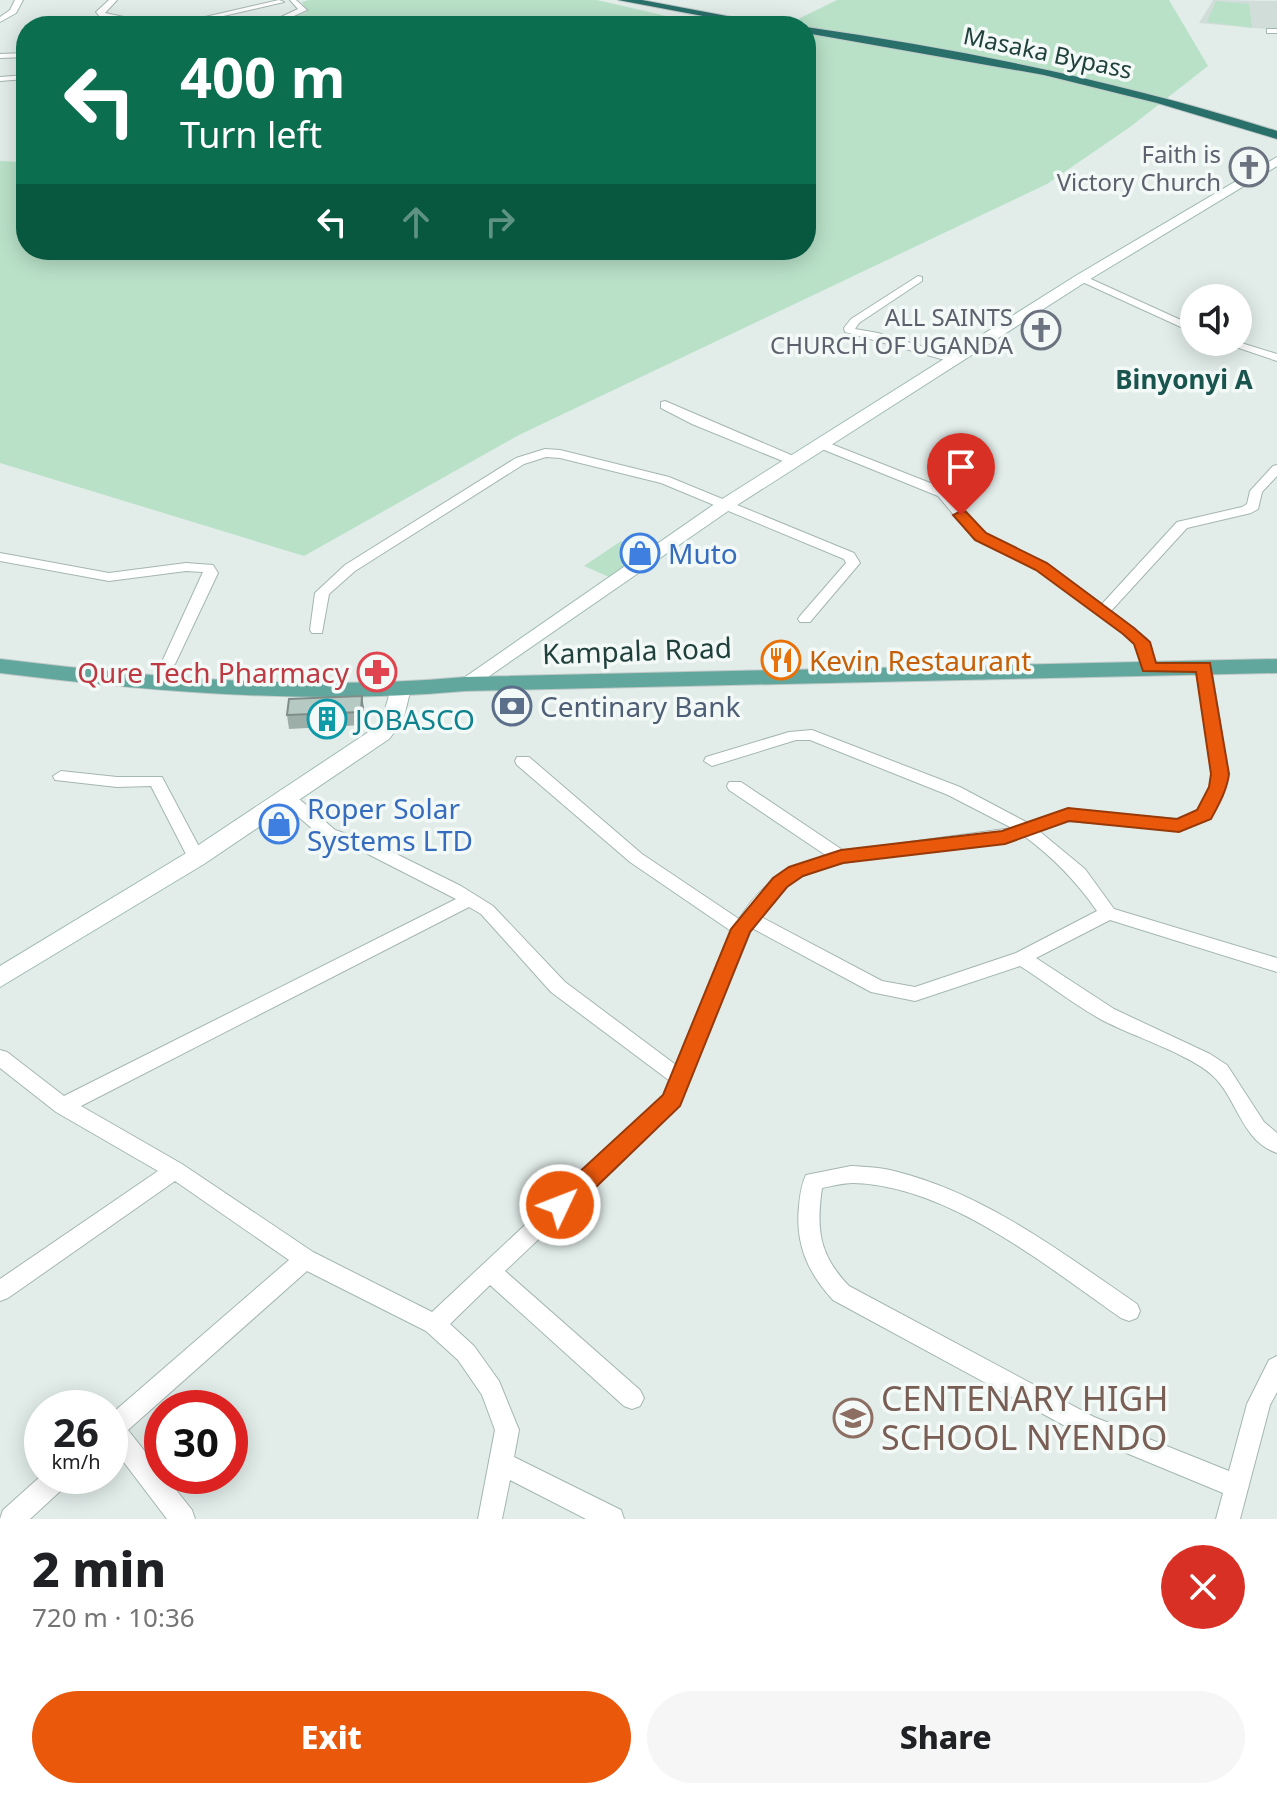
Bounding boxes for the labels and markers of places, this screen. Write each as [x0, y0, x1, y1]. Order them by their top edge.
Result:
place label: Faith is Victory Church [1057, 137, 1221, 198]
church icon: Faith is Victory Church [1228, 146, 1270, 188]
place label: ALL SAINTS CHURCH OF UGANDA [770, 300, 1014, 361]
church icon: ALL SAINTS CHURCH OF UGANDA [1020, 309, 1062, 351]
pin [927, 433, 995, 515]
shop icon: Muto [619, 532, 661, 574]
place label: Muto [668, 534, 738, 572]
restaurant icon: Kevin Restaurant [760, 639, 802, 681]
place label: Kevin Restaurant [809, 641, 1031, 679]
pharmacy icon: Qure Tech Pharmacy [356, 651, 398, 693]
place label: Qure Tech Pharmacy [77, 653, 350, 691]
bank icon: Centinary Bank [491, 685, 533, 727]
place label: Centinary Bank [540, 687, 740, 725]
building icon: JOBASCO [306, 698, 348, 740]
place label: JOBASCO [352, 700, 475, 738]
place label: Roper Solar Systems LTD [307, 789, 473, 859]
shop icon: Roper Solar Systems LTD [258, 803, 300, 845]
place label: CENTENARY HIGH SCHOOL NYENDO [881, 1375, 1169, 1460]
school or university icon: CENTENARY HIGH SCHOOL NYENDO [832, 1397, 874, 1439]

